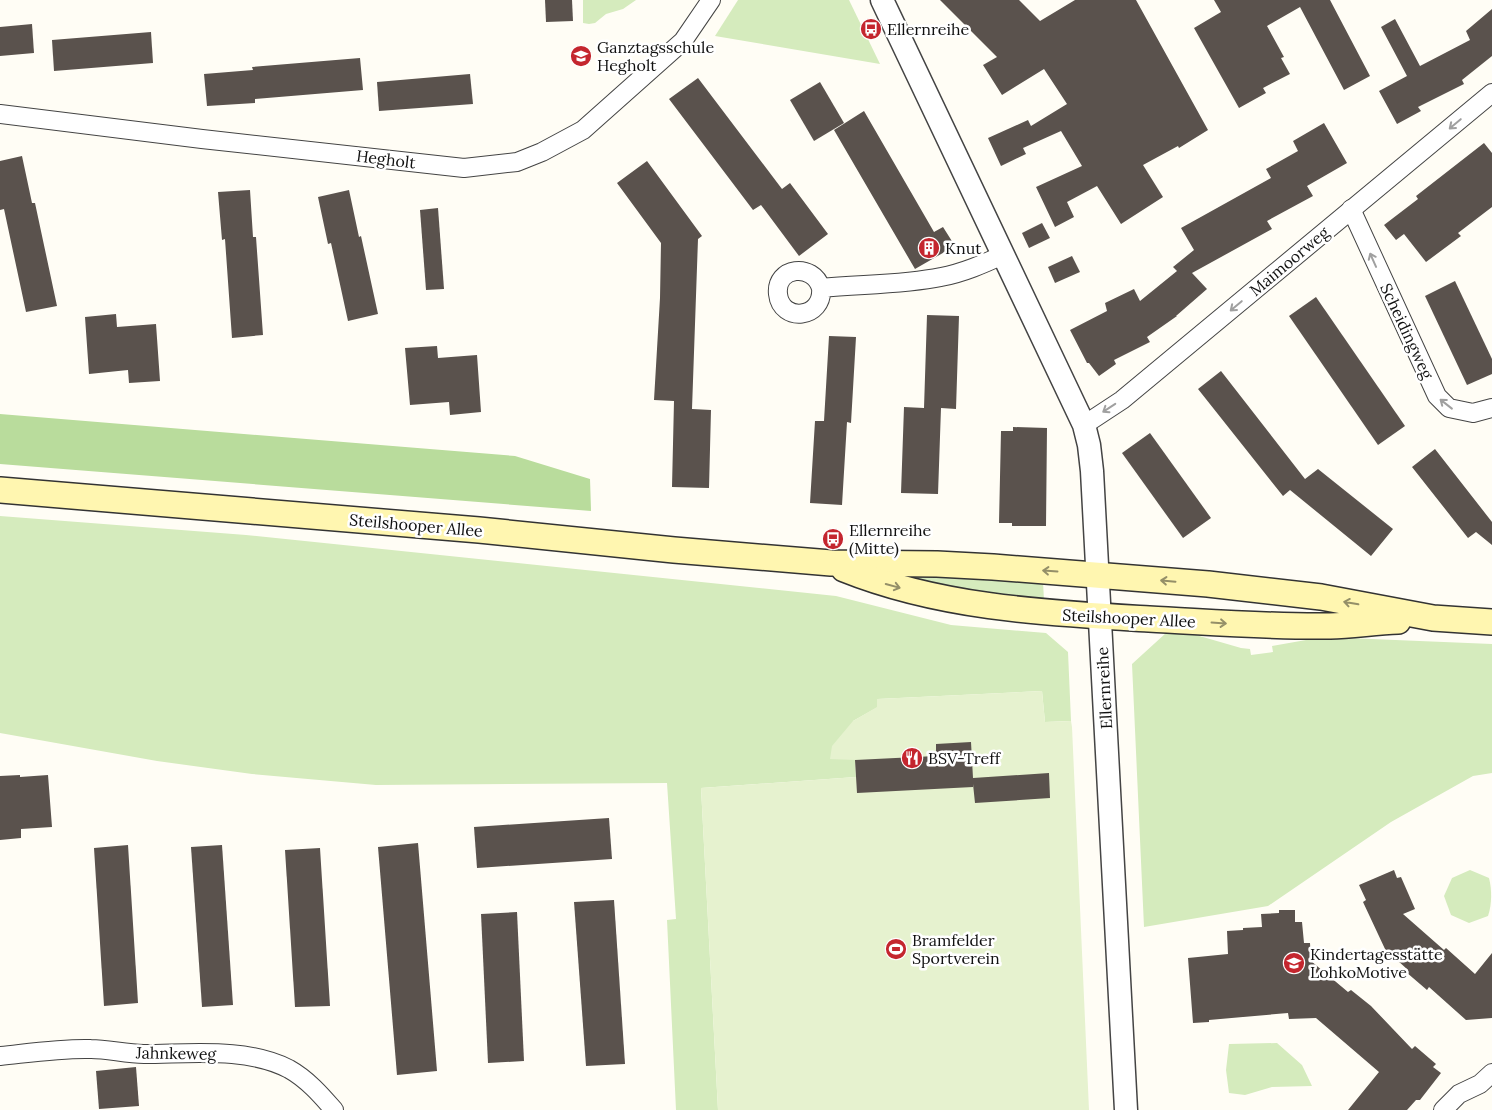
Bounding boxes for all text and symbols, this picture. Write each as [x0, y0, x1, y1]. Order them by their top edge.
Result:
bus stop icon: Ellernreihe [859, 17, 883, 41]
place label: Ellernreihe [887, 19, 970, 39]
place label: Ganztagsschule Hegholt [597, 37, 714, 75]
school or university icon: Ganztagsschule Hegholt [569, 44, 593, 68]
one-way arrow [1448, 118, 1461, 129]
street label: Hegholt [355, 145, 418, 173]
street label: Maimoorweg [1245, 221, 1334, 300]
building icon: Knut [917, 236, 941, 260]
place label: Knut [945, 238, 982, 258]
one-way arrow [1368, 253, 1378, 268]
street label: Scheidingweg [1376, 280, 1438, 383]
one-way arrow [1229, 301, 1242, 312]
one-way arrow [1440, 399, 1453, 410]
one-way arrow [1103, 404, 1117, 414]
street label: Steilshooper Allee [348, 509, 484, 541]
place label: Ellernreihe (Mitte) [849, 520, 932, 559]
bus stop icon: Ellernreihe (Mitte) [821, 527, 845, 551]
one-way arrow [1042, 567, 1058, 576]
one-way arrow [1160, 576, 1176, 586]
one-way arrow [885, 581, 901, 591]
one-way arrow [1343, 598, 1359, 607]
street label: Steilshooper Allee [1062, 605, 1197, 632]
one-way arrow [1211, 619, 1227, 628]
street label: Ellernreihe [1092, 646, 1116, 730]
restaurant icon: BSV-Treff [900, 746, 924, 770]
place label: BSV-Treff [928, 748, 1002, 768]
place label: Bramfelder Sportverein [912, 930, 1000, 968]
sports icon: Bramfelder Sportverein [884, 937, 908, 961]
place label: Kindertagesstätte LohkoMotive [1310, 944, 1443, 982]
school or university icon: Kindertagesstätte LohkoMotive [1282, 951, 1306, 975]
street label: Jahnkeweg [135, 1042, 218, 1064]

